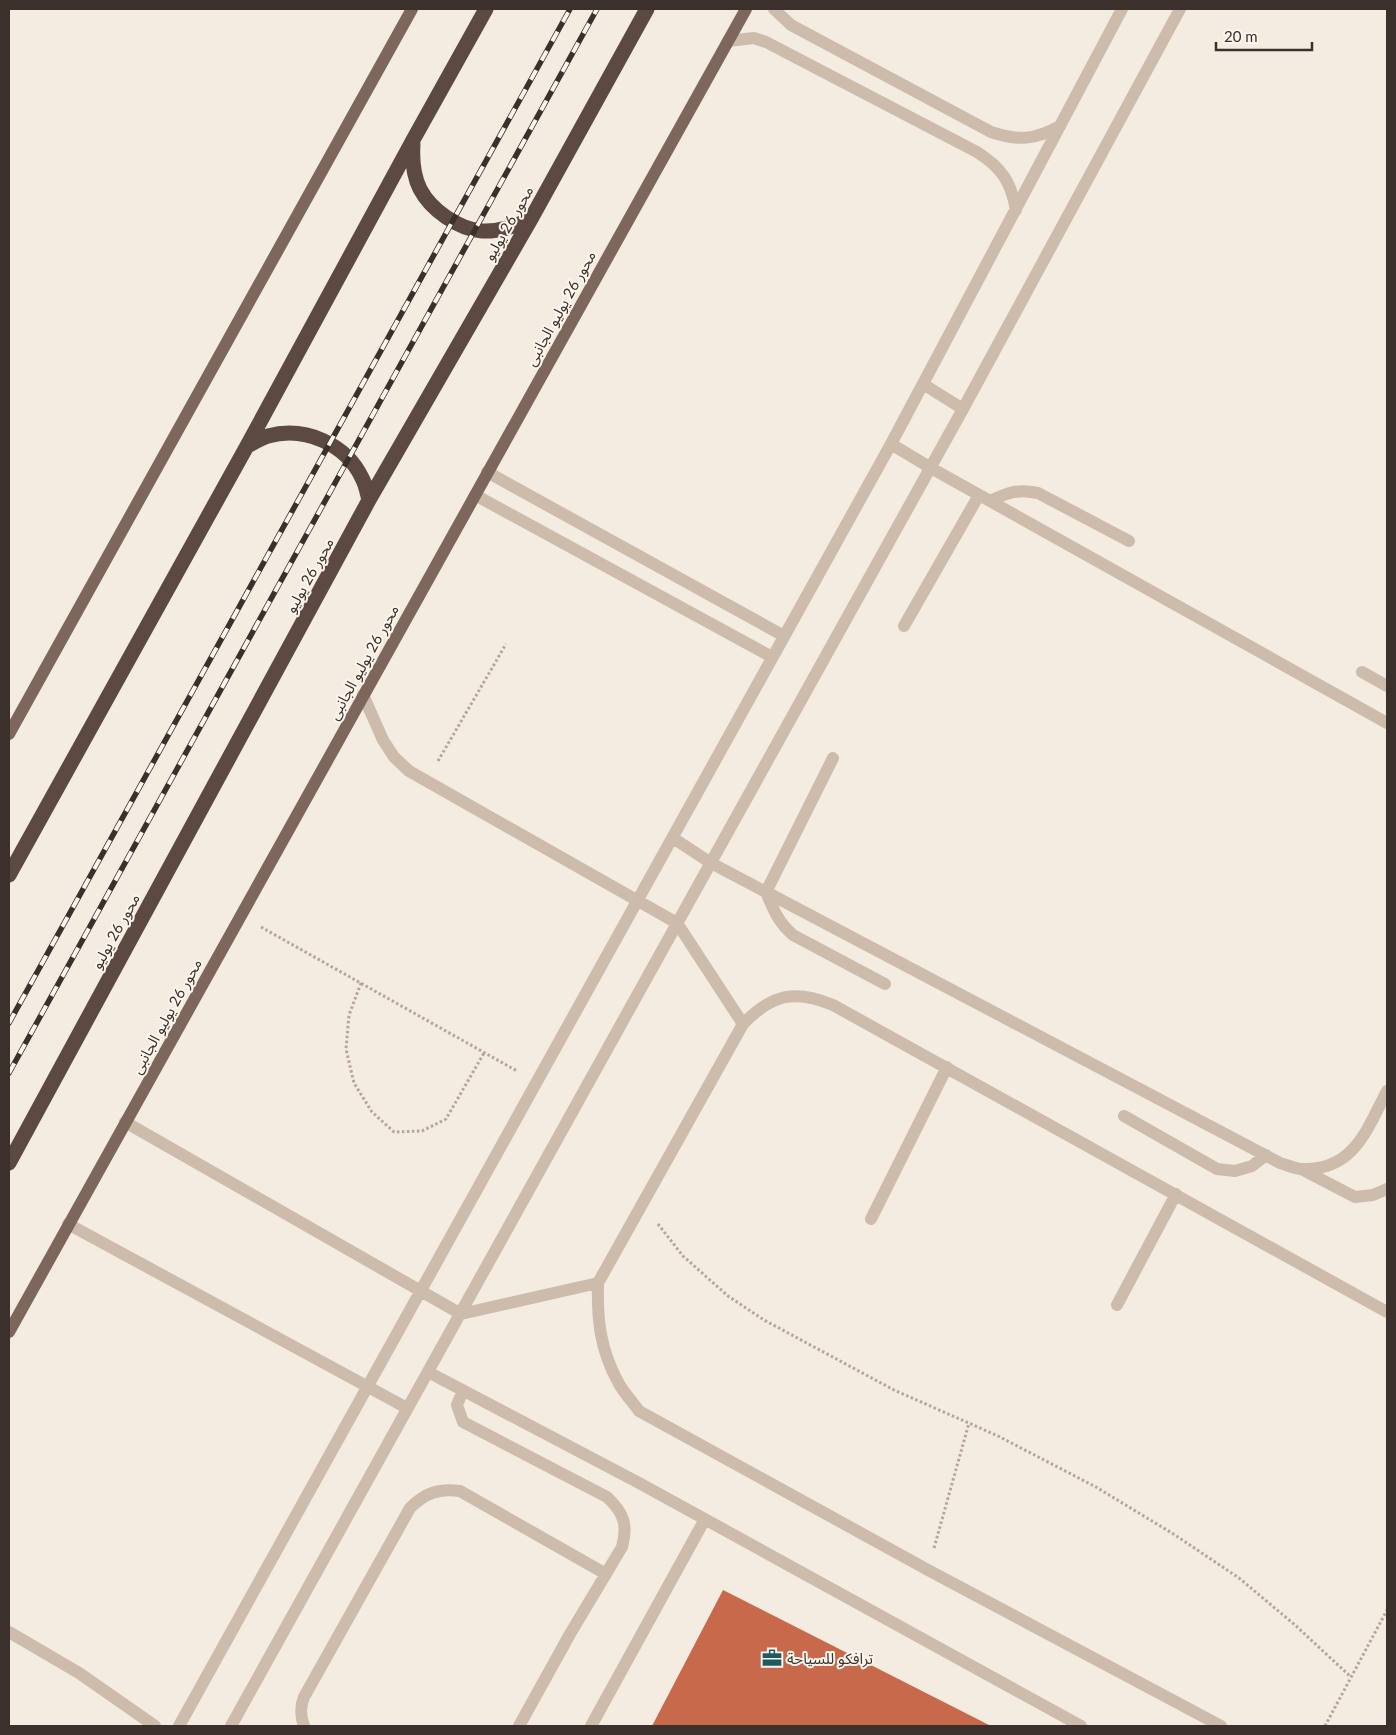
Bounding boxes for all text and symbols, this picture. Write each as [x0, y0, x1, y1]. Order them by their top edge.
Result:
scale bar [1216, 20, 1312, 52]
text: 20 m [1224, 27, 1258, 45]
street label: محور 26 يوليو [479, 182, 537, 264]
street label: محور 26 يوليو الجانبى [521, 247, 600, 369]
street label: محور 26 يوليو [281, 534, 338, 616]
street label: محور 26 يوليو الجانبى [324, 601, 403, 723]
street label: محور 26 يوليو [87, 890, 144, 972]
street label: محور 26 يوليو الجانبى [127, 955, 206, 1077]
office icon: ترافكو للسياحة [761, 1647, 783, 1669]
place label: ترافكو للسياحة [787, 1649, 873, 1668]

